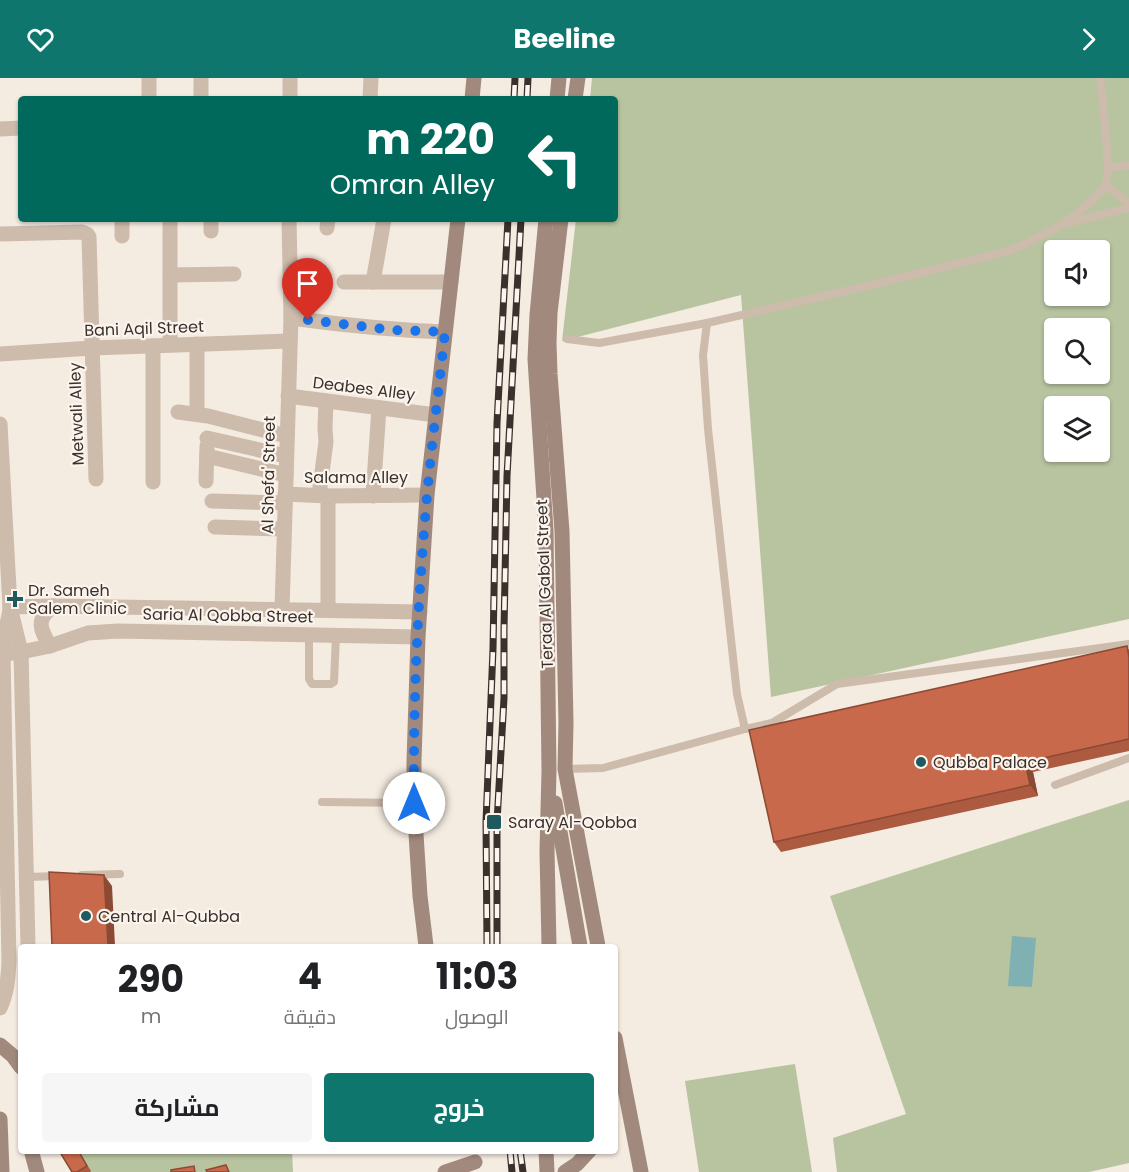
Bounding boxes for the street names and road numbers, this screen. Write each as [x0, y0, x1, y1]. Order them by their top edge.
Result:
street label: Bani Aqil Street [84, 315, 204, 342]
street label: Metwali Alley [63, 362, 90, 466]
street label: Deabes Alley [311, 371, 416, 406]
street label: Al Shefa' Street [256, 416, 281, 534]
street label: Salama Alley [304, 466, 408, 489]
street label: Teraa Al Gabal Street [530, 499, 559, 669]
street label: Saria Al Qobba Street [142, 603, 314, 628]

